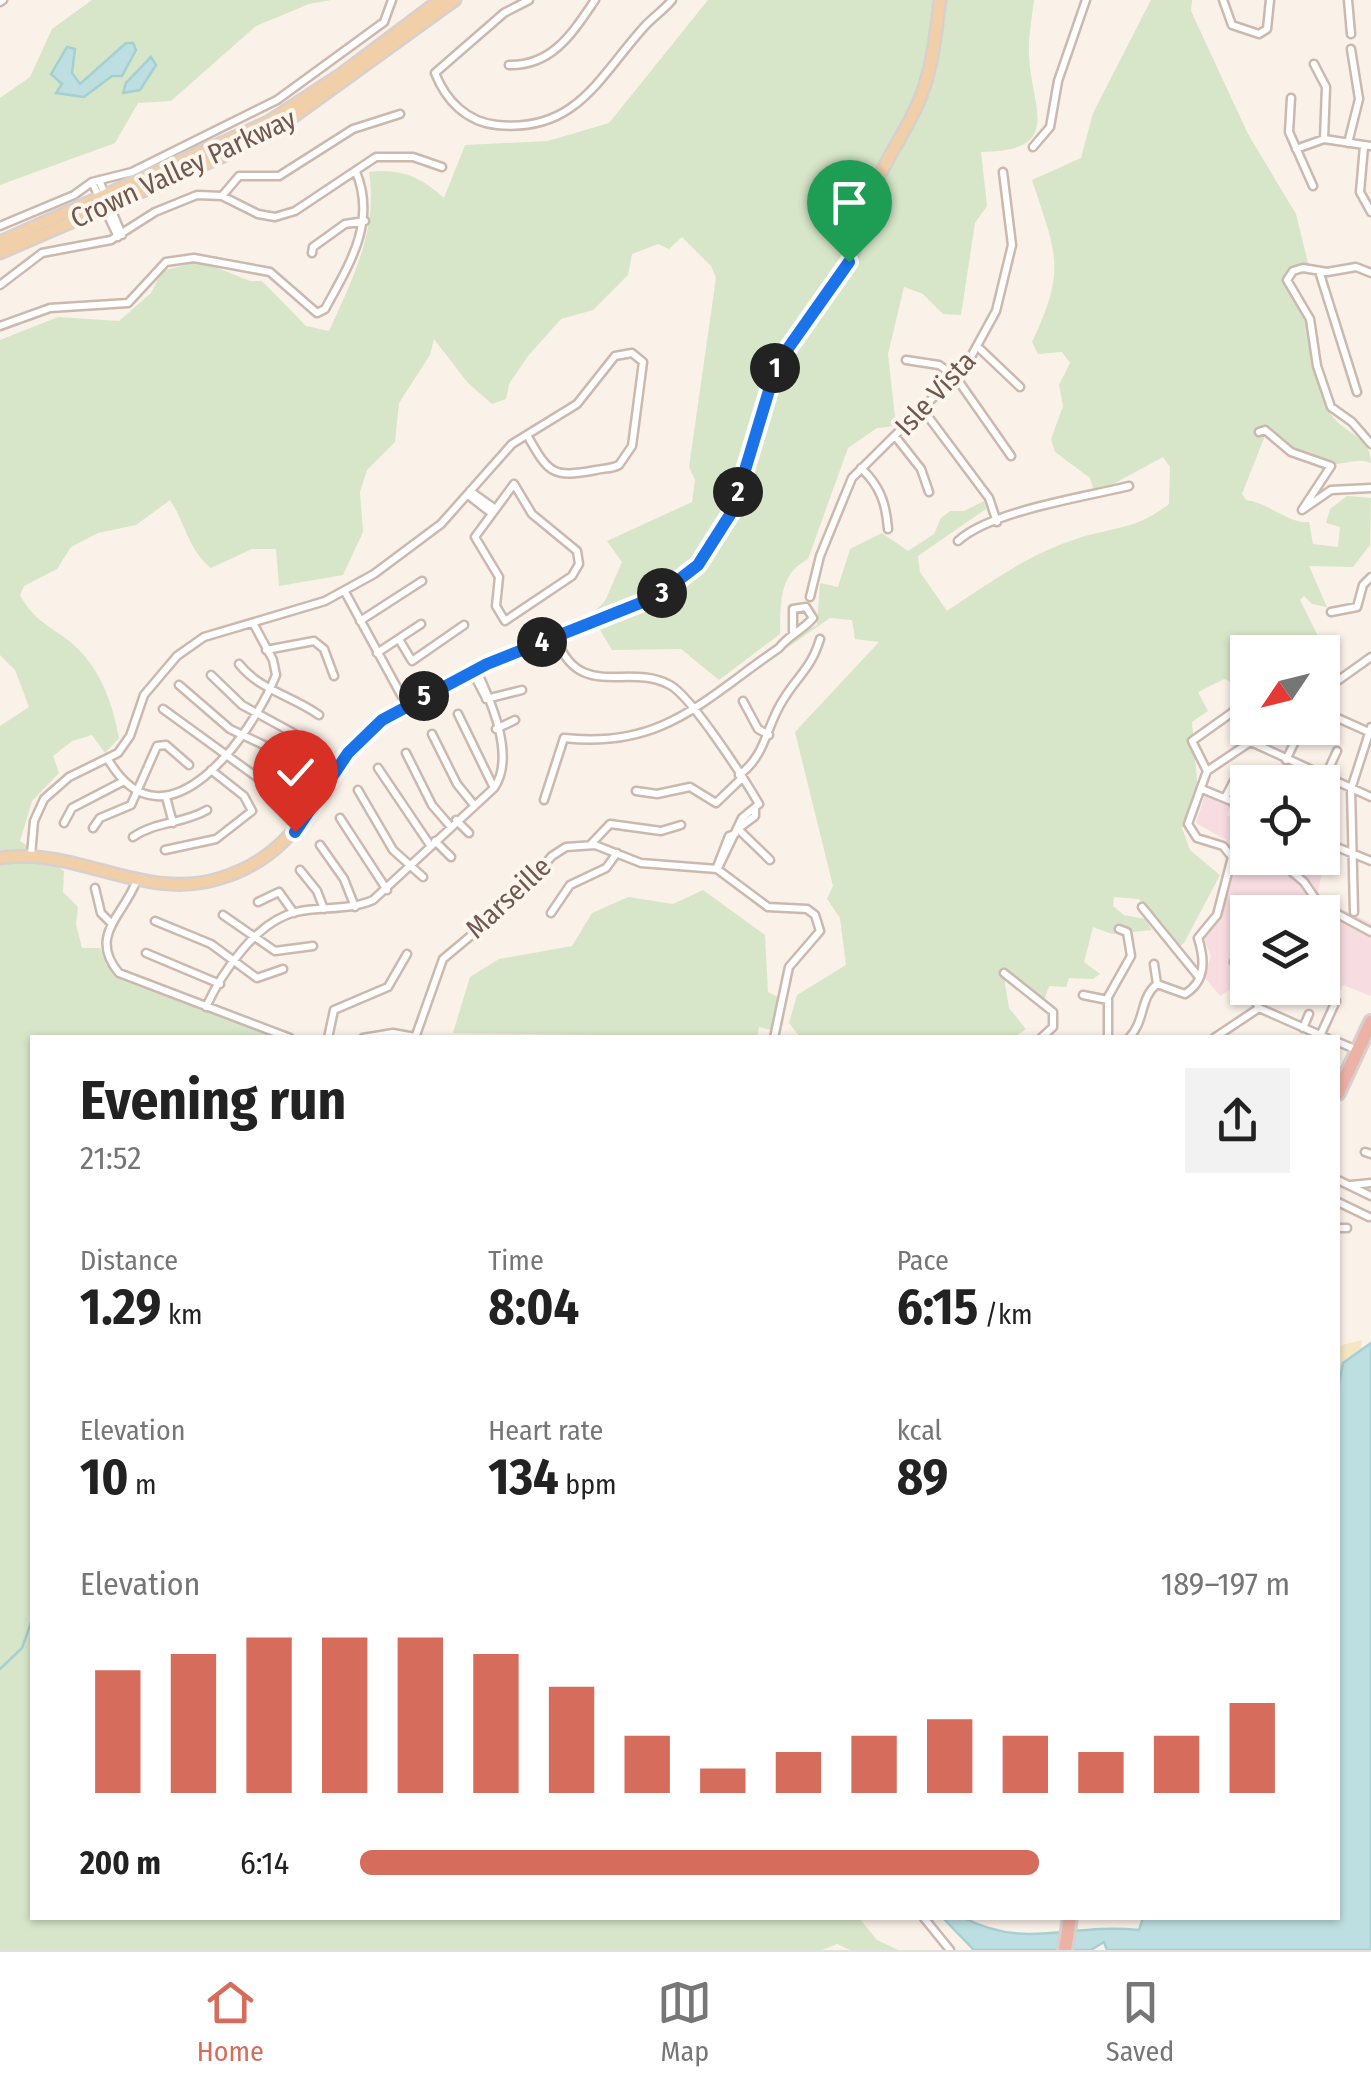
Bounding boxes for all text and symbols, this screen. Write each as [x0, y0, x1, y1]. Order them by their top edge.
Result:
street label: Crown Valley Parkway [65, 102, 302, 235]
pin [807, 160, 892, 263]
icon: arrive [822, 175, 877, 230]
pin: 1 [750, 343, 800, 393]
street label: Isle Vista [888, 344, 983, 442]
text: 1 [769, 351, 781, 384]
pin: 2 [713, 467, 763, 517]
text: 2 [732, 475, 744, 508]
pin: 3 [637, 568, 687, 618]
text: 3 [655, 576, 669, 609]
pin: 4 [517, 617, 567, 667]
text: 4 [535, 625, 549, 658]
north arrow [1230, 635, 1340, 745]
map controls [1230, 635, 1340, 1005]
pin: 5 [399, 671, 449, 721]
text: 5 [417, 679, 431, 712]
pin [253, 730, 338, 833]
icon: check [268, 745, 323, 800]
button: locate [1230, 765, 1340, 875]
street label: Marseille [459, 850, 558, 945]
button: layers [1230, 895, 1340, 1005]
text: Evening run [80, 1068, 346, 1134]
button: share [1185, 1068, 1290, 1173]
text: 21:52 [80, 1139, 141, 1177]
text: Distance [80, 1244, 178, 1277]
text: Time [488, 1244, 544, 1277]
text: Pace [897, 1244, 949, 1277]
text: 1.29 [80, 1277, 161, 1337]
text: 8:04 [488, 1277, 579, 1337]
text: 6:15 [897, 1277, 978, 1337]
text: km [161, 1298, 203, 1331]
text: /km [978, 1298, 1033, 1331]
text: Elevation [80, 1414, 185, 1447]
text: Heart rate [488, 1414, 603, 1447]
text: kcal [897, 1414, 942, 1447]
text: 10 [80, 1447, 128, 1507]
text: 134 [488, 1447, 559, 1507]
text: 89 [897, 1447, 948, 1507]
text: m [128, 1468, 157, 1501]
text: bpm [559, 1468, 617, 1501]
text: Elevation [80, 1565, 200, 1603]
text: 189–197 m [1161, 1565, 1290, 1603]
text: 200 m [80, 1844, 161, 1882]
text: 6:14 [240, 1844, 289, 1882]
tab: Home [197, 1975, 264, 2068]
tab: Map [657, 1975, 712, 2068]
tab: Saved [1106, 1975, 1174, 2068]

